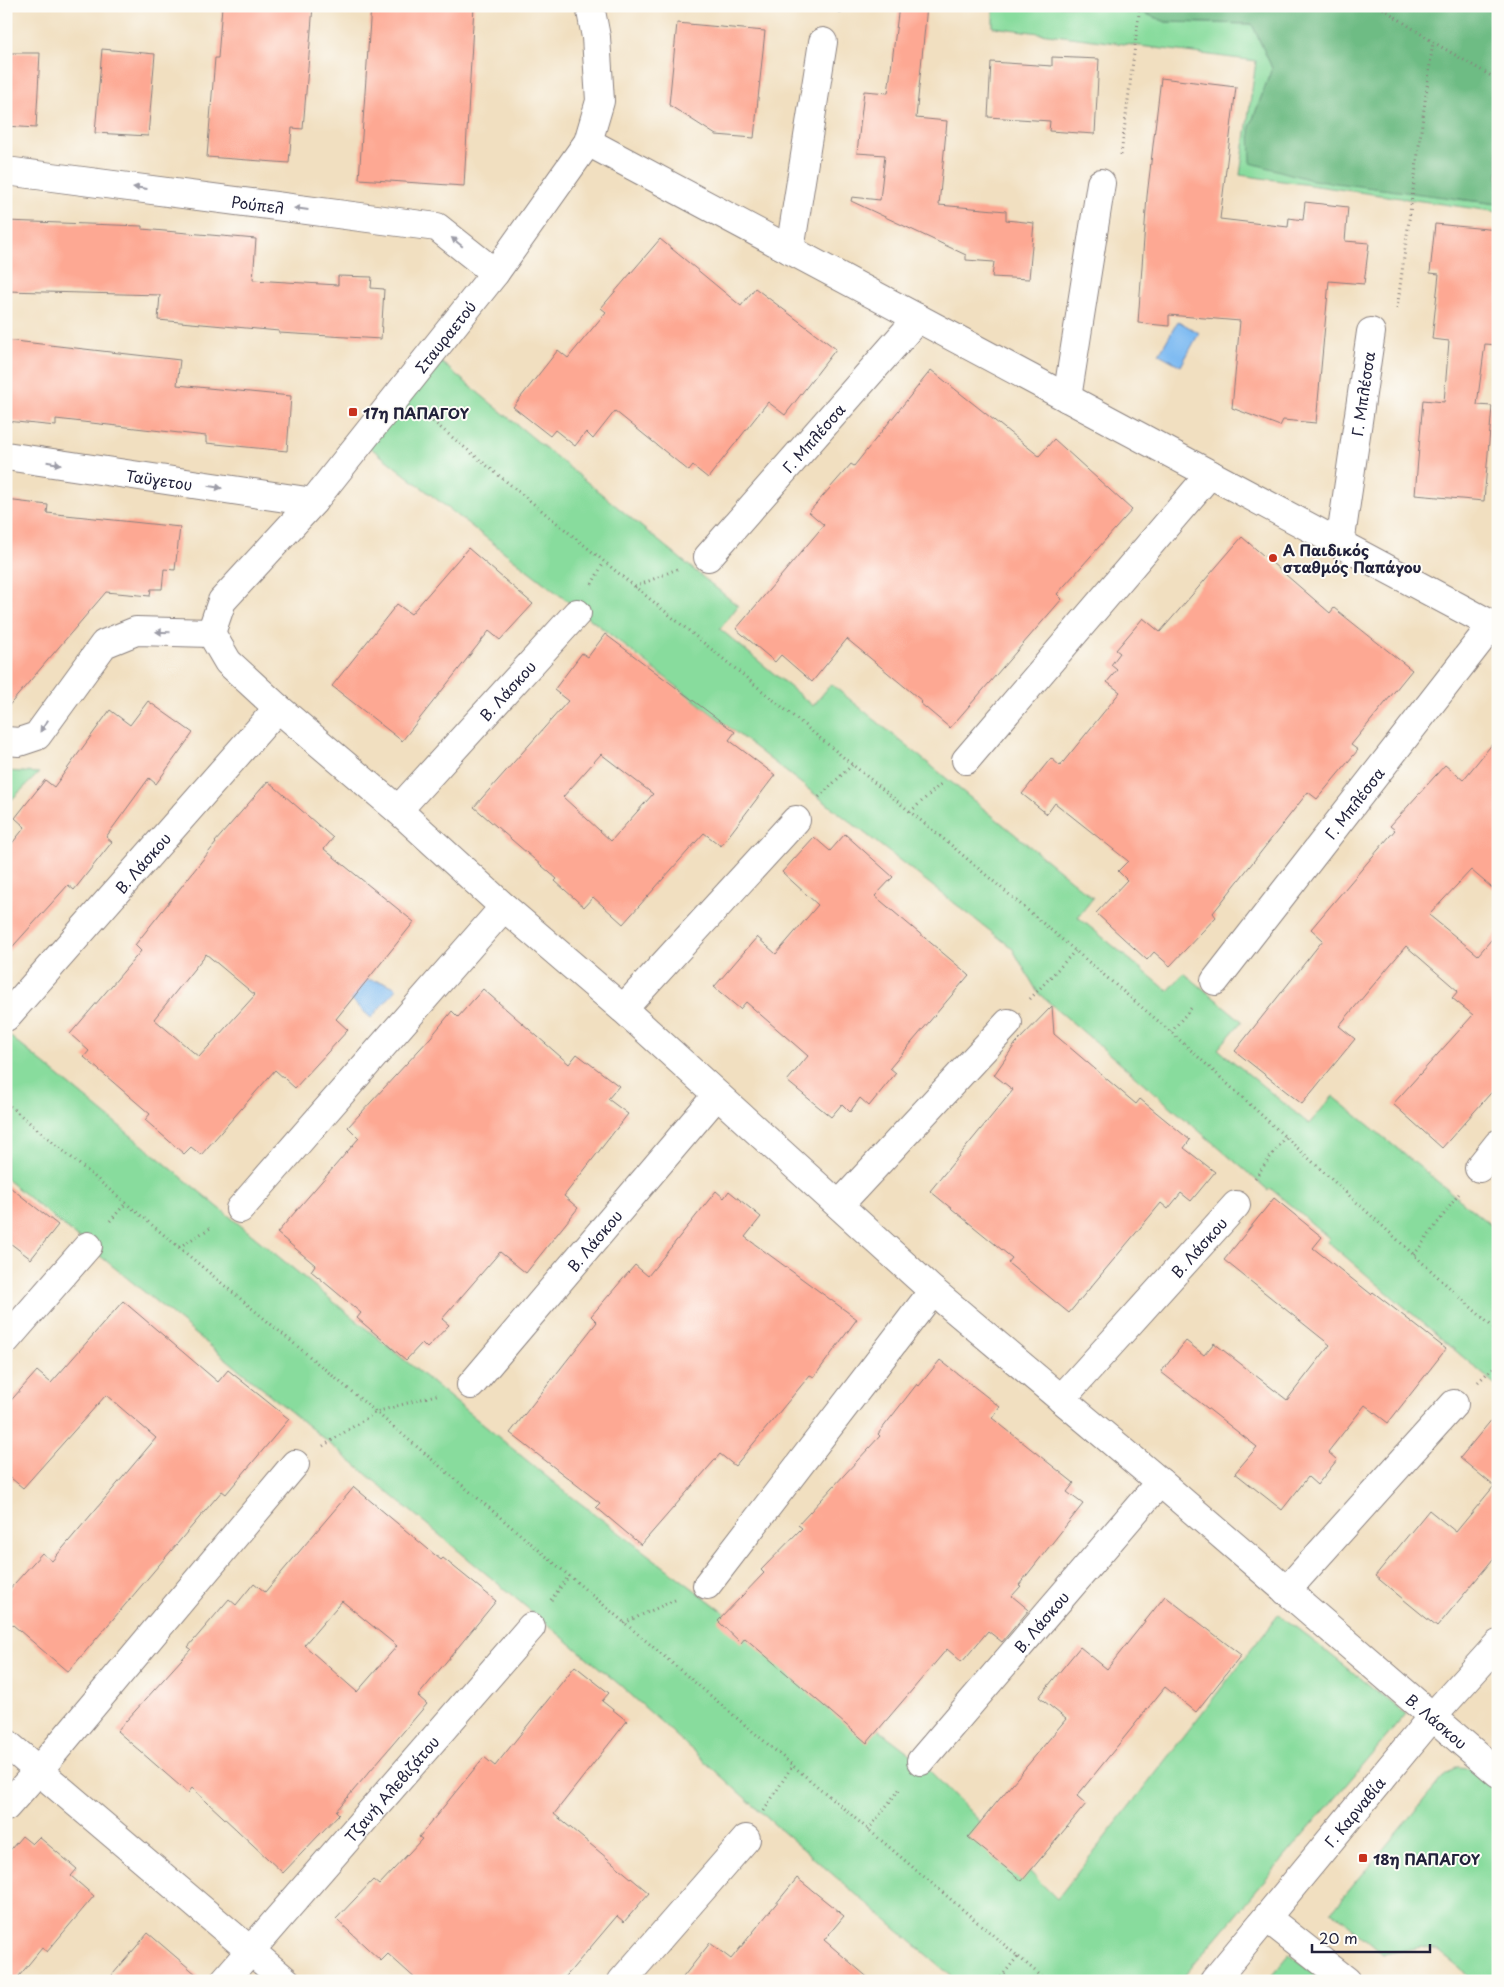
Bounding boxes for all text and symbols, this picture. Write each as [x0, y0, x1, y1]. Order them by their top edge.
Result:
one-way arrow [131, 184, 147, 192]
street label: Ρούπελ [230, 189, 286, 219]
one-way arrow [292, 205, 308, 213]
one-way arrow [450, 237, 463, 248]
street label: Σταυραετού [409, 295, 481, 377]
street label: Γ. Μπλέσσα [1344, 349, 1380, 438]
street label: Γ. Μπλέσσα [776, 398, 850, 477]
place label: 17η ΠΑΠΑΓΟΥ [363, 401, 470, 424]
marker: 17η ΠΑΠΑΓΟΥ [347, 406, 359, 418]
one-way arrow [47, 459, 63, 467]
street label: Ταϋγετου [124, 463, 194, 495]
one-way arrow [207, 484, 223, 492]
place label: Α Παιδικός σταθμός Παπάγου [1283, 538, 1422, 578]
marker: Α Παιδικός σταθμός Παπάγου [1267, 552, 1279, 564]
one-way arrow [154, 628, 170, 636]
street label: Β. Λάσκου [473, 655, 541, 725]
one-way arrow [39, 719, 49, 733]
street label: Γ. Μπλέσσα [1318, 762, 1389, 843]
street label: Β. Λάσκου [109, 827, 175, 898]
street label: Β. Λάσκου [561, 1204, 627, 1276]
street label: Β. Λάσκου [1165, 1211, 1232, 1282]
street label: Β. Λάσκου [1008, 1585, 1074, 1657]
street label: Β. Λάσκου [1401, 1688, 1473, 1754]
street label: Τζανή Αλεβιζάτου [338, 1730, 444, 1847]
street label: Γ. Καρναβία [1318, 1771, 1390, 1852]
place label: 18η ΠΑΠΑΓΟΥ [1373, 1847, 1481, 1870]
marker: 18η ΠΑΠΑΓΟΥ [1357, 1852, 1369, 1864]
scale bar [1312, 1922, 1429, 1954]
text: 20 m [1319, 1926, 1358, 1949]

